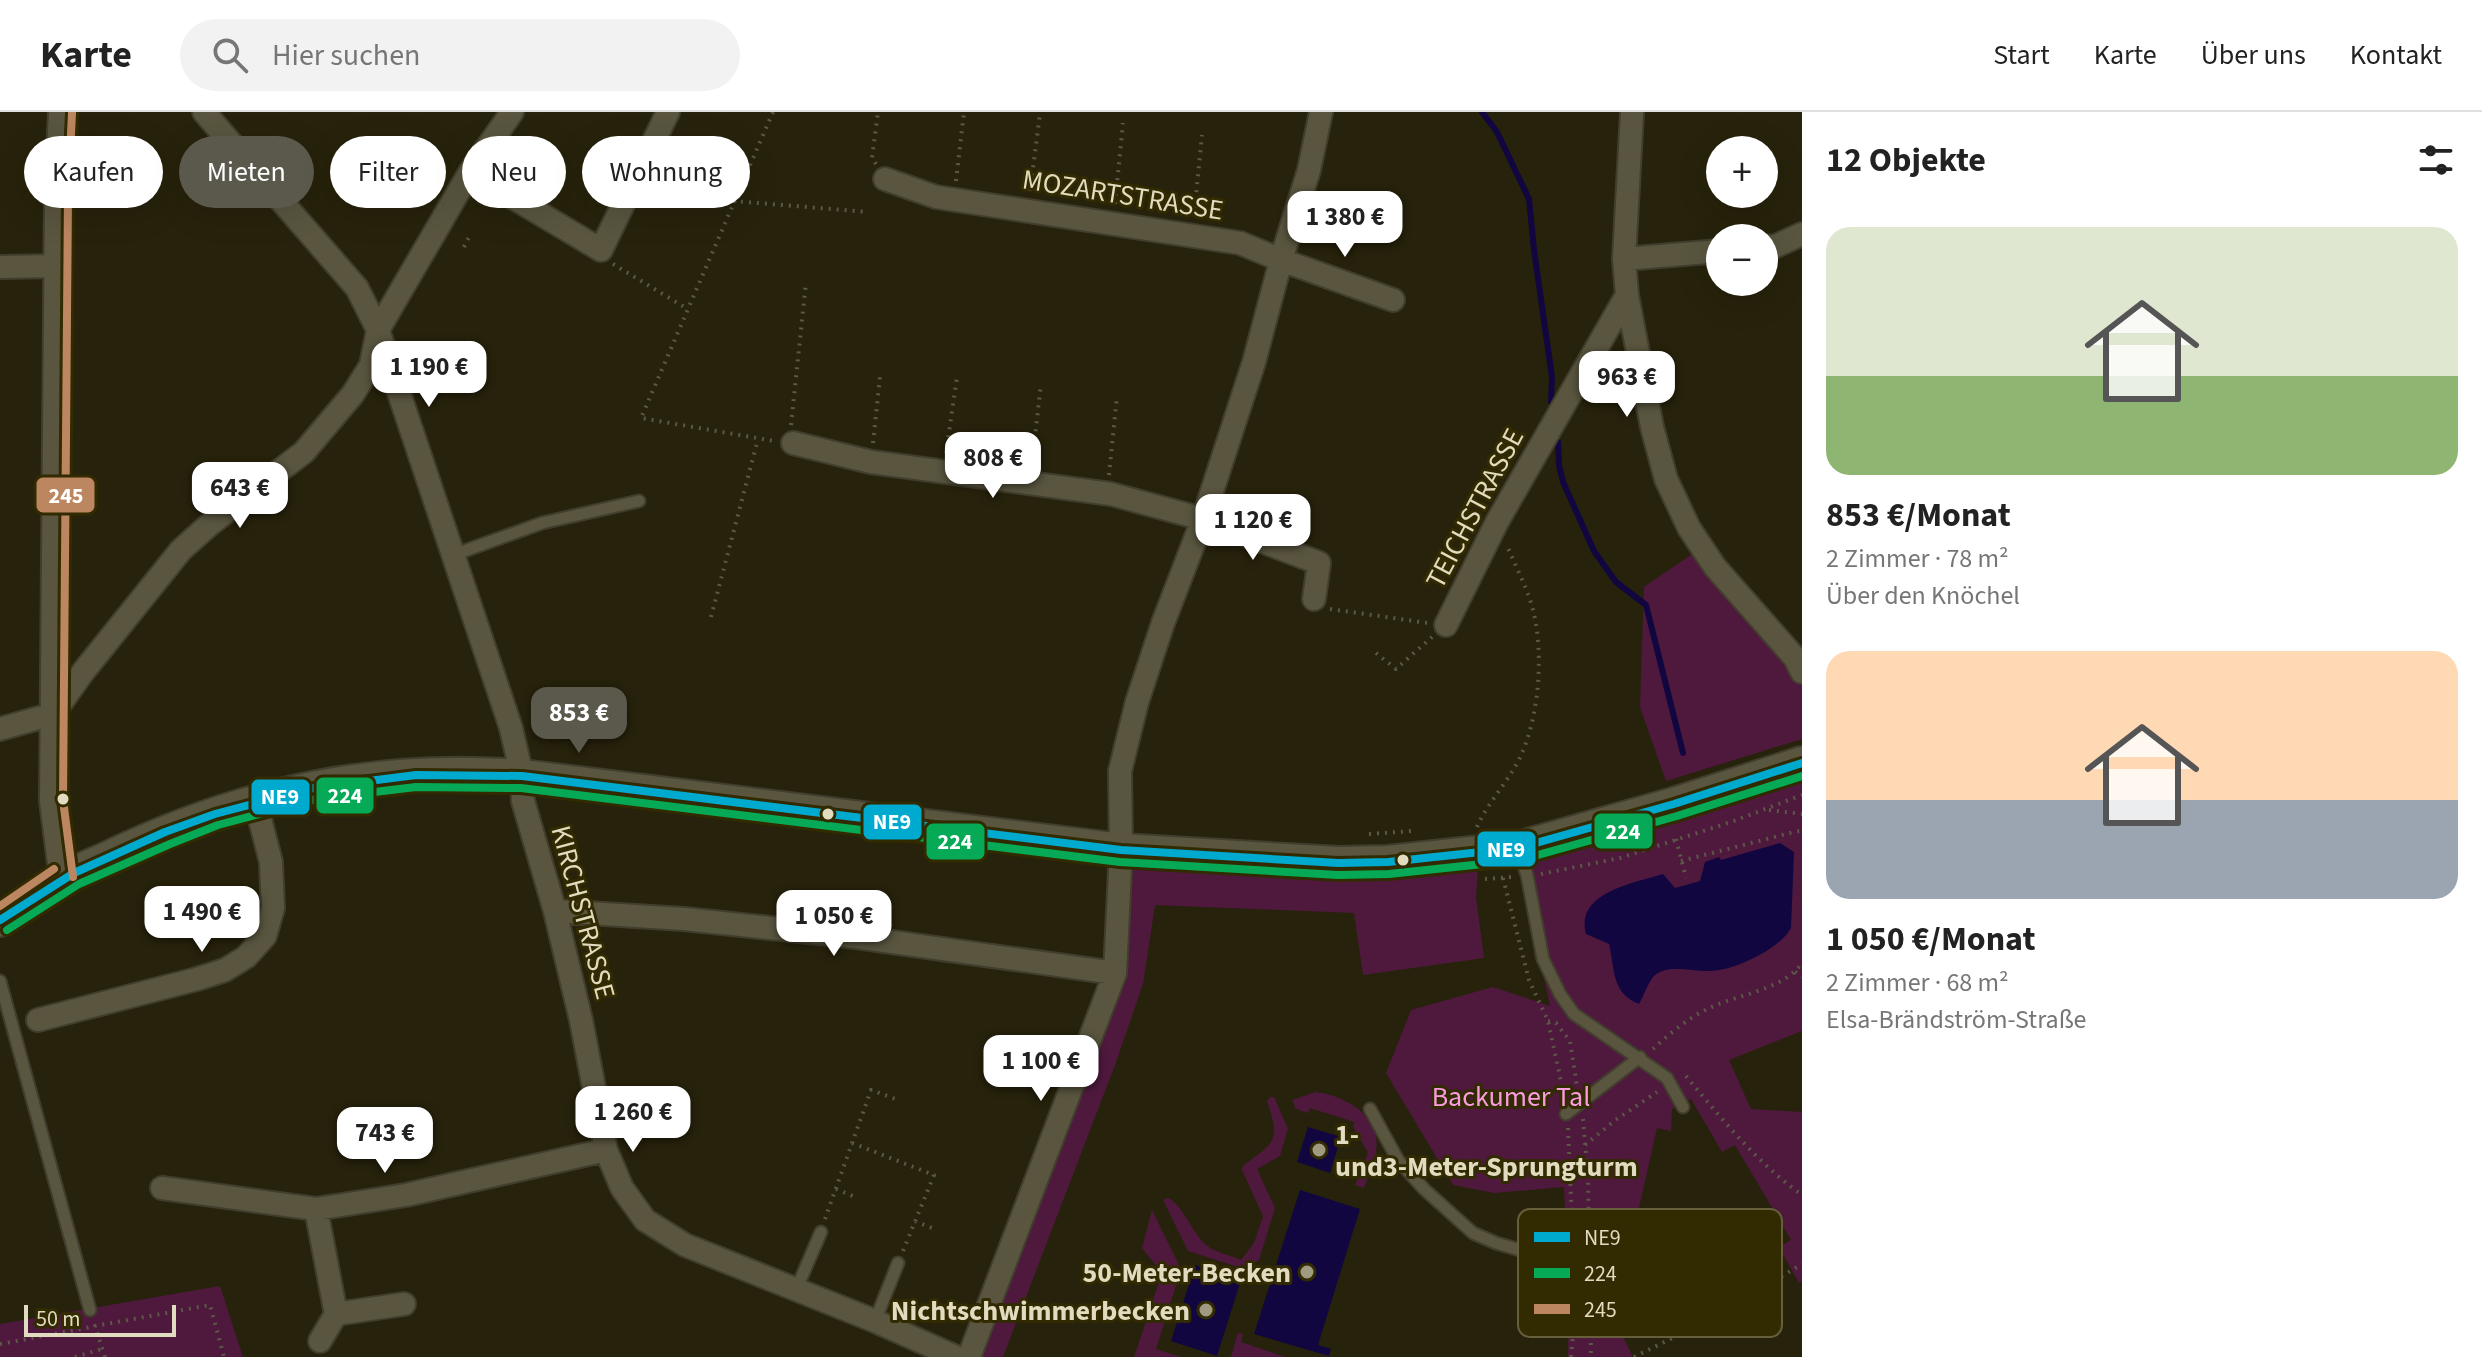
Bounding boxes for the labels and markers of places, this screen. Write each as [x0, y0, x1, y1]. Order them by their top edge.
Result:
pin: 1 380 € [1271, 191, 1419, 259]
pin: 1 190 € [355, 341, 503, 409]
pin: 963 € [1571, 351, 1683, 419]
pin: 808 € [937, 432, 1049, 500]
pin: 643 € [184, 462, 296, 530]
pin: 1 120 € [1179, 494, 1327, 562]
pin: 853 € [523, 687, 635, 755]
unlabelled marker [55, 791, 71, 807]
unlabelled marker [820, 806, 836, 822]
unlabelled marker [1395, 852, 1411, 868]
pin: 1 490 € [128, 886, 276, 954]
pin: 1 050 € [760, 890, 908, 958]
pin: 1 100 € [967, 1035, 1115, 1103]
pin: 1 260 € [559, 1086, 707, 1154]
pin: 743 € [329, 1107, 441, 1175]
place label: 1- und3-Meter-Sprungturm [1335, 1115, 1638, 1187]
marker: 1- und3-Meter-Sprungturm [1310, 1141, 1328, 1159]
place label: 50-Meter-Becken [1083, 1253, 1291, 1293]
marker: 50-Meter-Becken [1298, 1263, 1316, 1281]
place label: Nichtschwimmerbecken [891, 1291, 1190, 1331]
marker: Nichtschwimmerbecken [1197, 1301, 1215, 1319]

